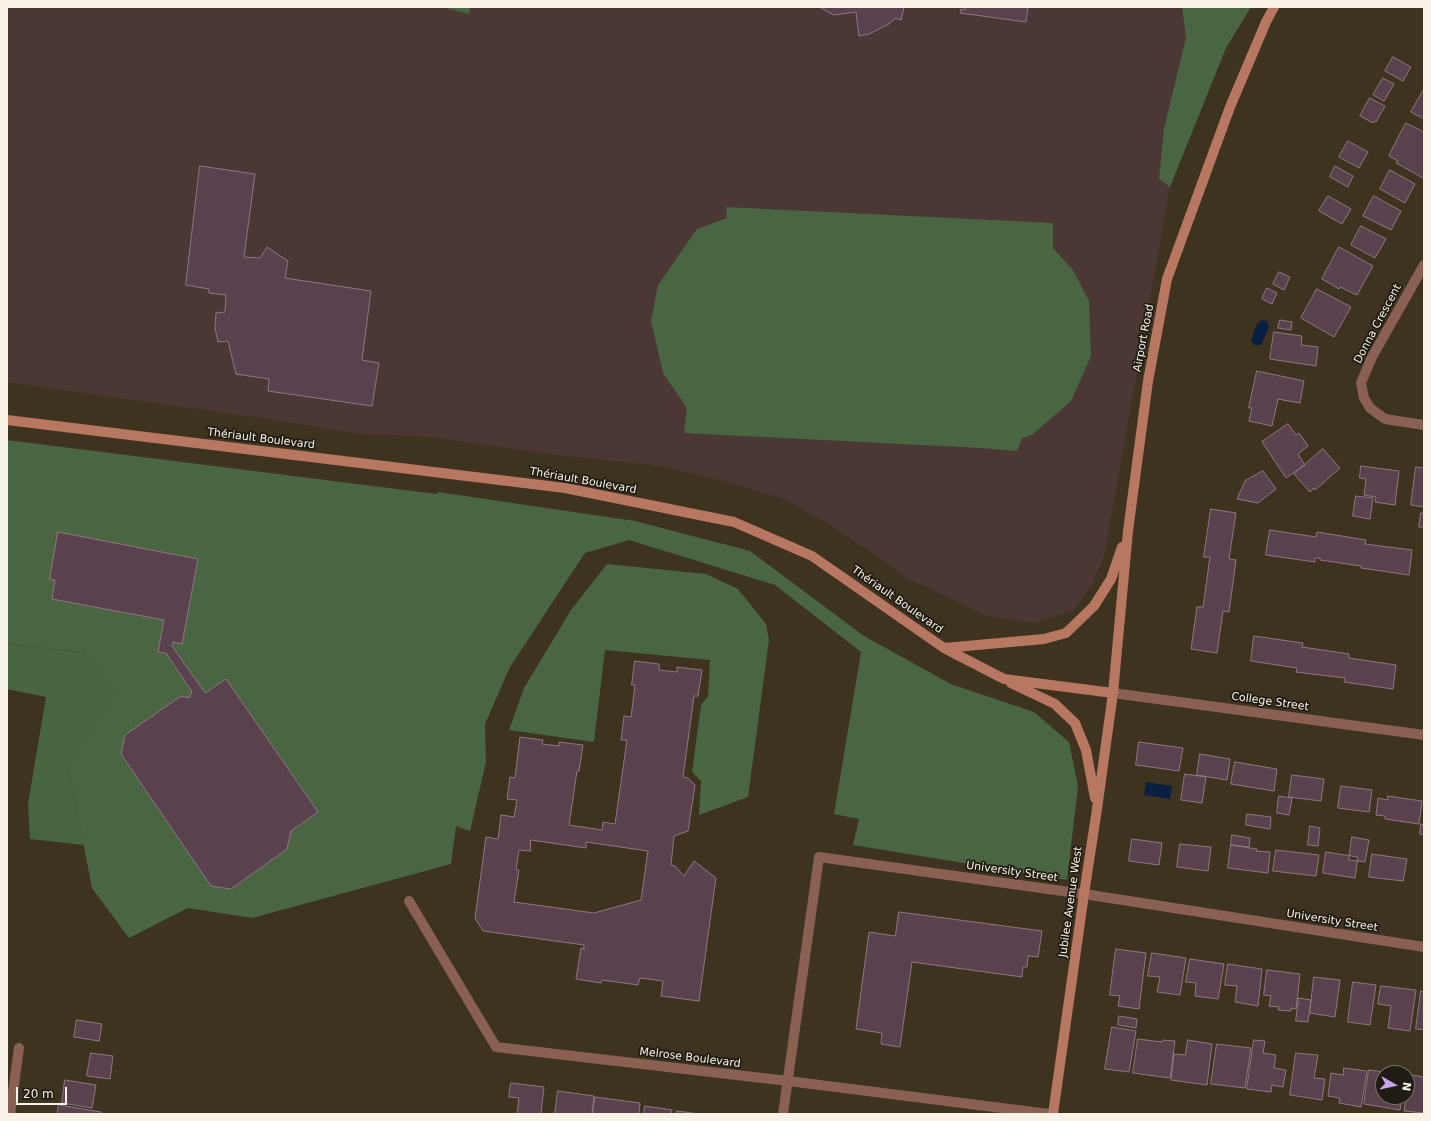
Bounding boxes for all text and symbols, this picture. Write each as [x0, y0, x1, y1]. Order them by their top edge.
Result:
street label: Donna Crescent [1352, 282, 1404, 366]
street label: Airport Road [1131, 303, 1157, 373]
street label: Thériault Boulevard [206, 426, 316, 452]
street label: Thériault Boulevard [529, 465, 637, 497]
street label: Thériault Boulevard [849, 564, 945, 636]
street label: College Street [1230, 690, 1310, 714]
street label: Jubilee Avenue West [1057, 846, 1085, 958]
street label: University Street [965, 859, 1059, 885]
street label: University Street [1285, 907, 1379, 935]
street label: Melrose Boulevard [639, 1045, 741, 1071]
north arrow [1375, 1065, 1415, 1105]
scale bar [18, 1079, 69, 1105]
text: N [1399, 1081, 1413, 1092]
text: 20 m [23, 1087, 54, 1101]

